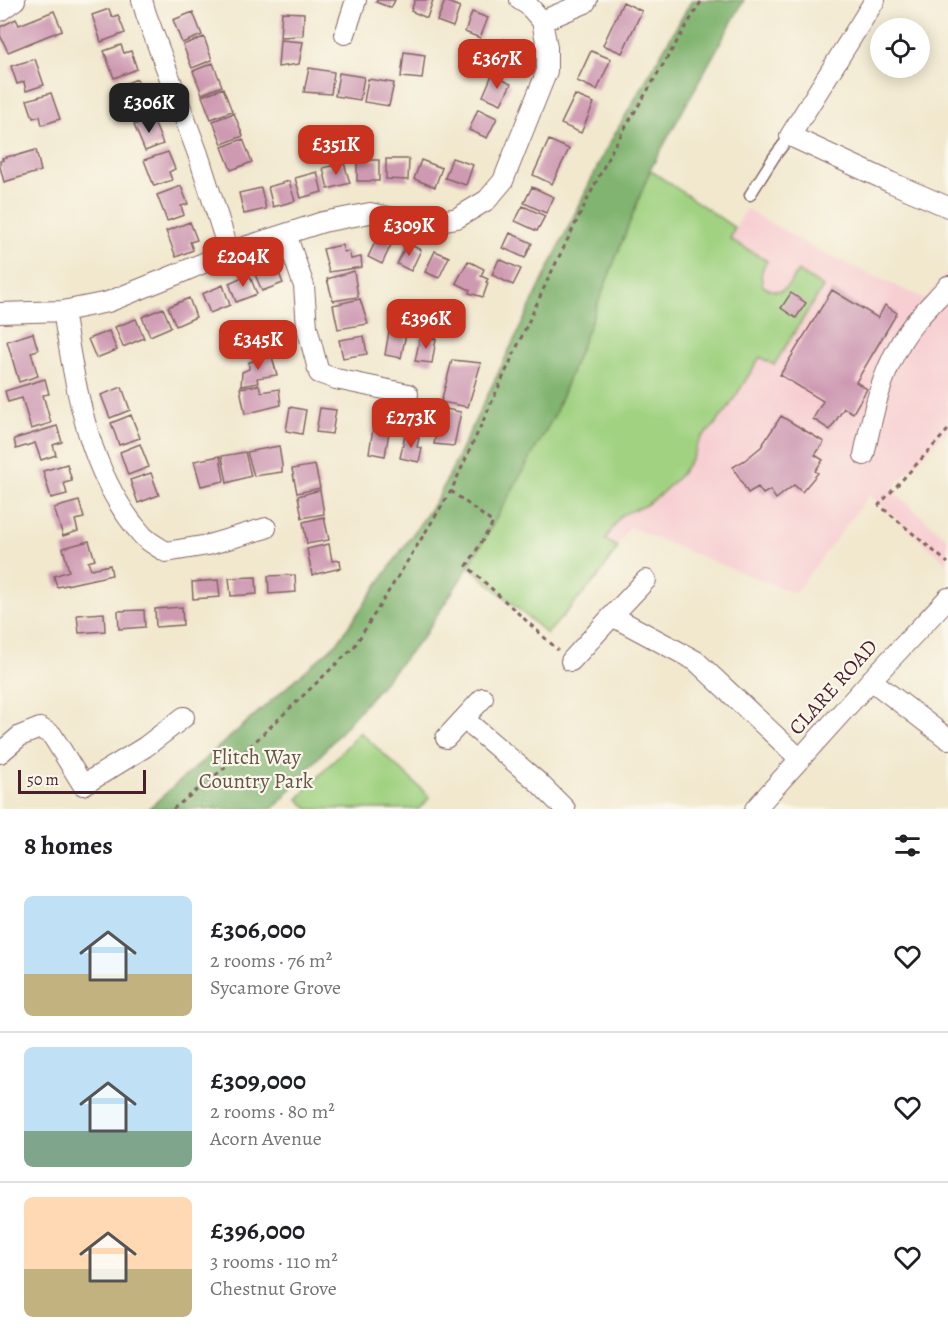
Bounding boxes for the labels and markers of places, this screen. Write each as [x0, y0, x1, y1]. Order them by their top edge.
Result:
pin: £367K [455, 39, 539, 90]
pin: £306K [107, 83, 191, 134]
pin: £351K [294, 125, 378, 176]
pin: £309K [367, 206, 451, 257]
pin: £204K [201, 237, 285, 288]
pin: £396K [384, 299, 468, 350]
pin: £345K [216, 320, 300, 371]
pin: £273K [369, 398, 453, 449]

